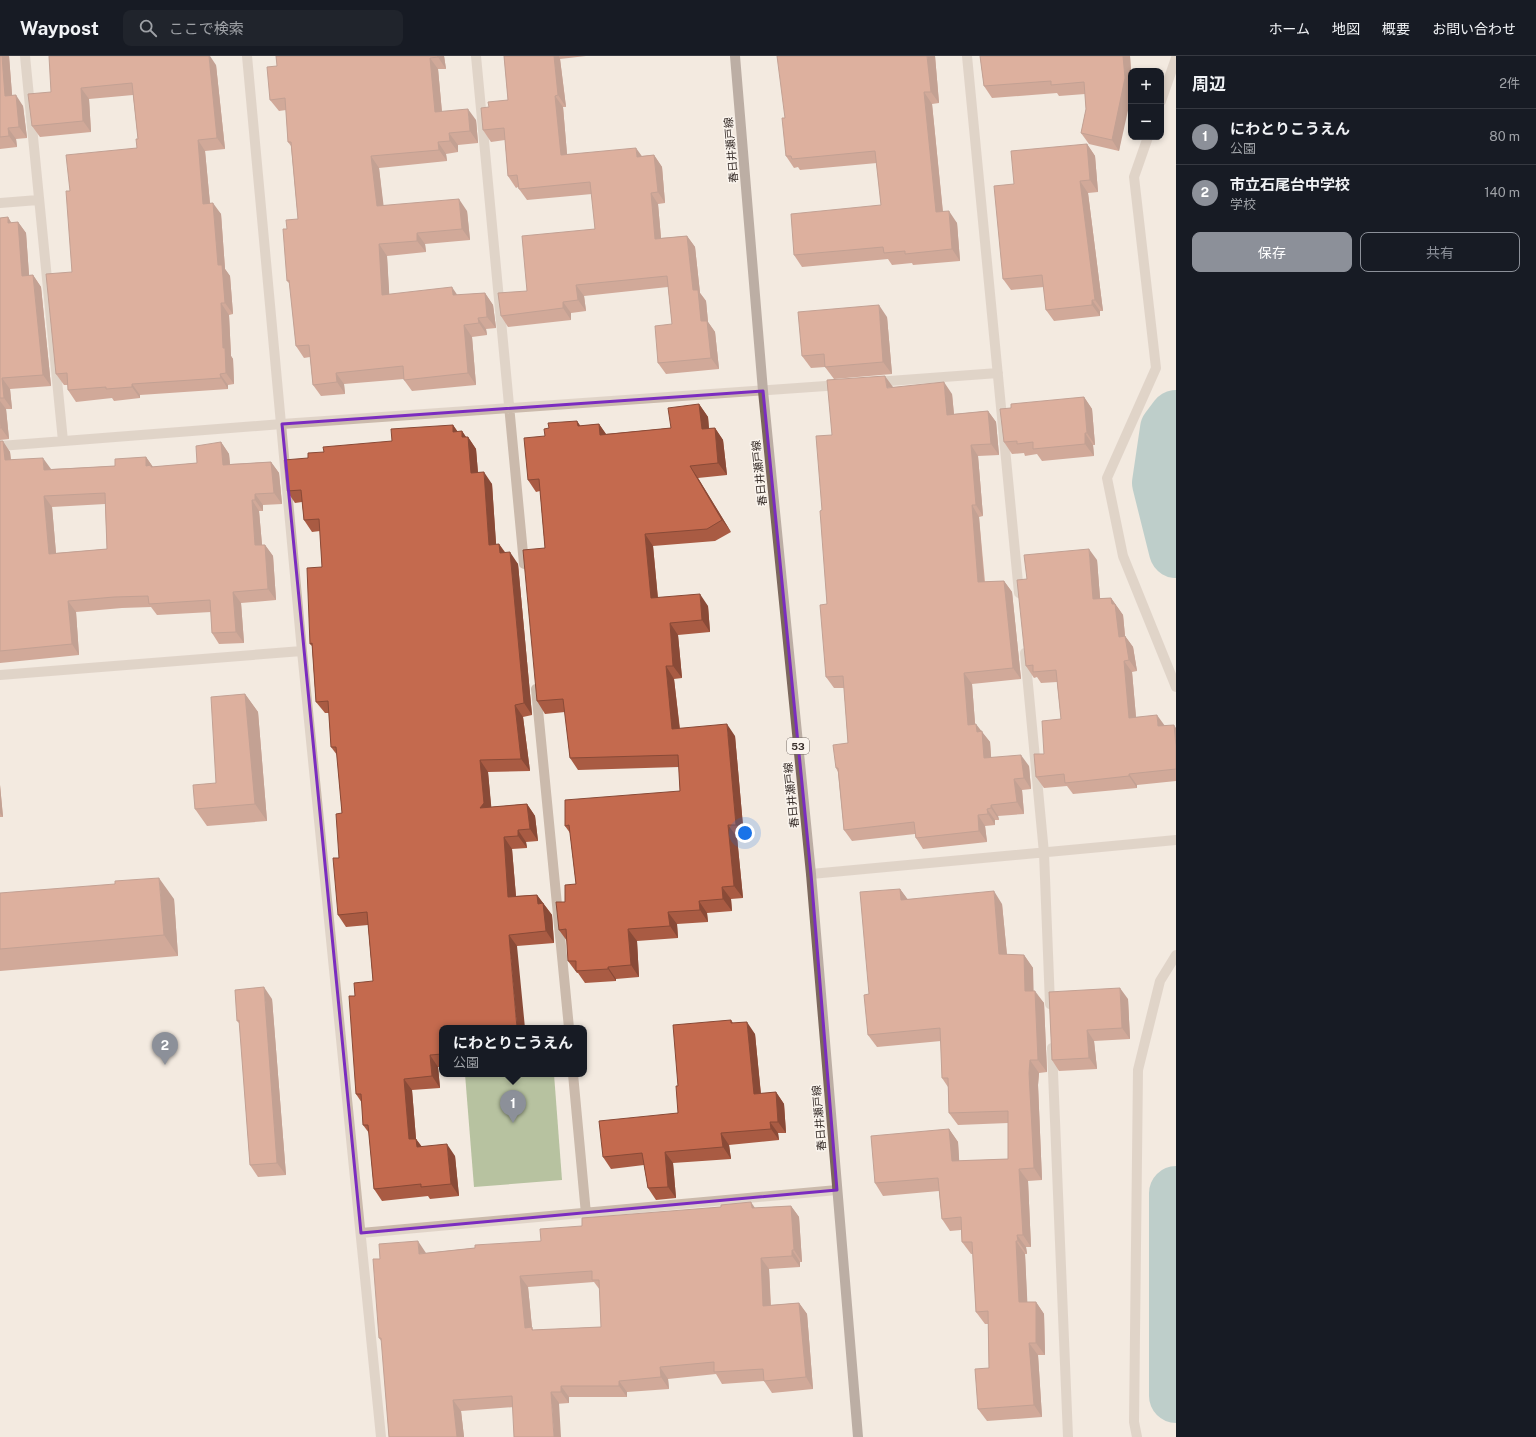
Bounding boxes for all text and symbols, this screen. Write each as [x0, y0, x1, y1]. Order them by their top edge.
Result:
search box [123, 10, 403, 46]
text: Waypost [20, 17, 99, 39]
icon: search [137, 17, 159, 39]
text: ここで検索 [169, 20, 244, 37]
text: ホーム [1268, 21, 1310, 37]
text: 地図 [1332, 21, 1360, 37]
text: 概要 [1382, 21, 1410, 37]
text: お問い合わせ [1432, 21, 1516, 37]
map controls [1128, 68, 1164, 140]
button: + [1128, 68, 1164, 104]
text: 周辺 [1192, 74, 1226, 94]
text: 2件 [1499, 76, 1520, 91]
button: − [1128, 104, 1164, 140]
street label: 春日井瀬戸線 [722, 117, 740, 183]
text: にわとりこうえん [1230, 120, 1350, 137]
text: 1 [1202, 129, 1208, 144]
text: 80 m [1489, 129, 1520, 144]
text: 公園 [1230, 141, 1256, 156]
text: 市立石尾台中学校 [1230, 176, 1350, 193]
text: 2 [1201, 185, 1209, 200]
text: 140 m [1484, 185, 1520, 200]
text: 学校 [1230, 197, 1256, 212]
button: 保存 [1192, 232, 1352, 272]
button: 共有 [1360, 232, 1520, 272]
street label: 春日井瀬戸線 [750, 440, 768, 506]
road number: 53 [787, 738, 809, 754]
street label: 春日井瀬戸線 [782, 762, 800, 828]
your location [735, 823, 755, 843]
popup [439, 1025, 587, 1077]
pin: 2 [152, 1032, 178, 1065]
text: にわとりこうえん [453, 1034, 573, 1051]
text: 公園 [453, 1055, 479, 1070]
street label: 春日井瀬戸線 [810, 1085, 828, 1151]
pin: 1 [500, 1090, 526, 1123]

